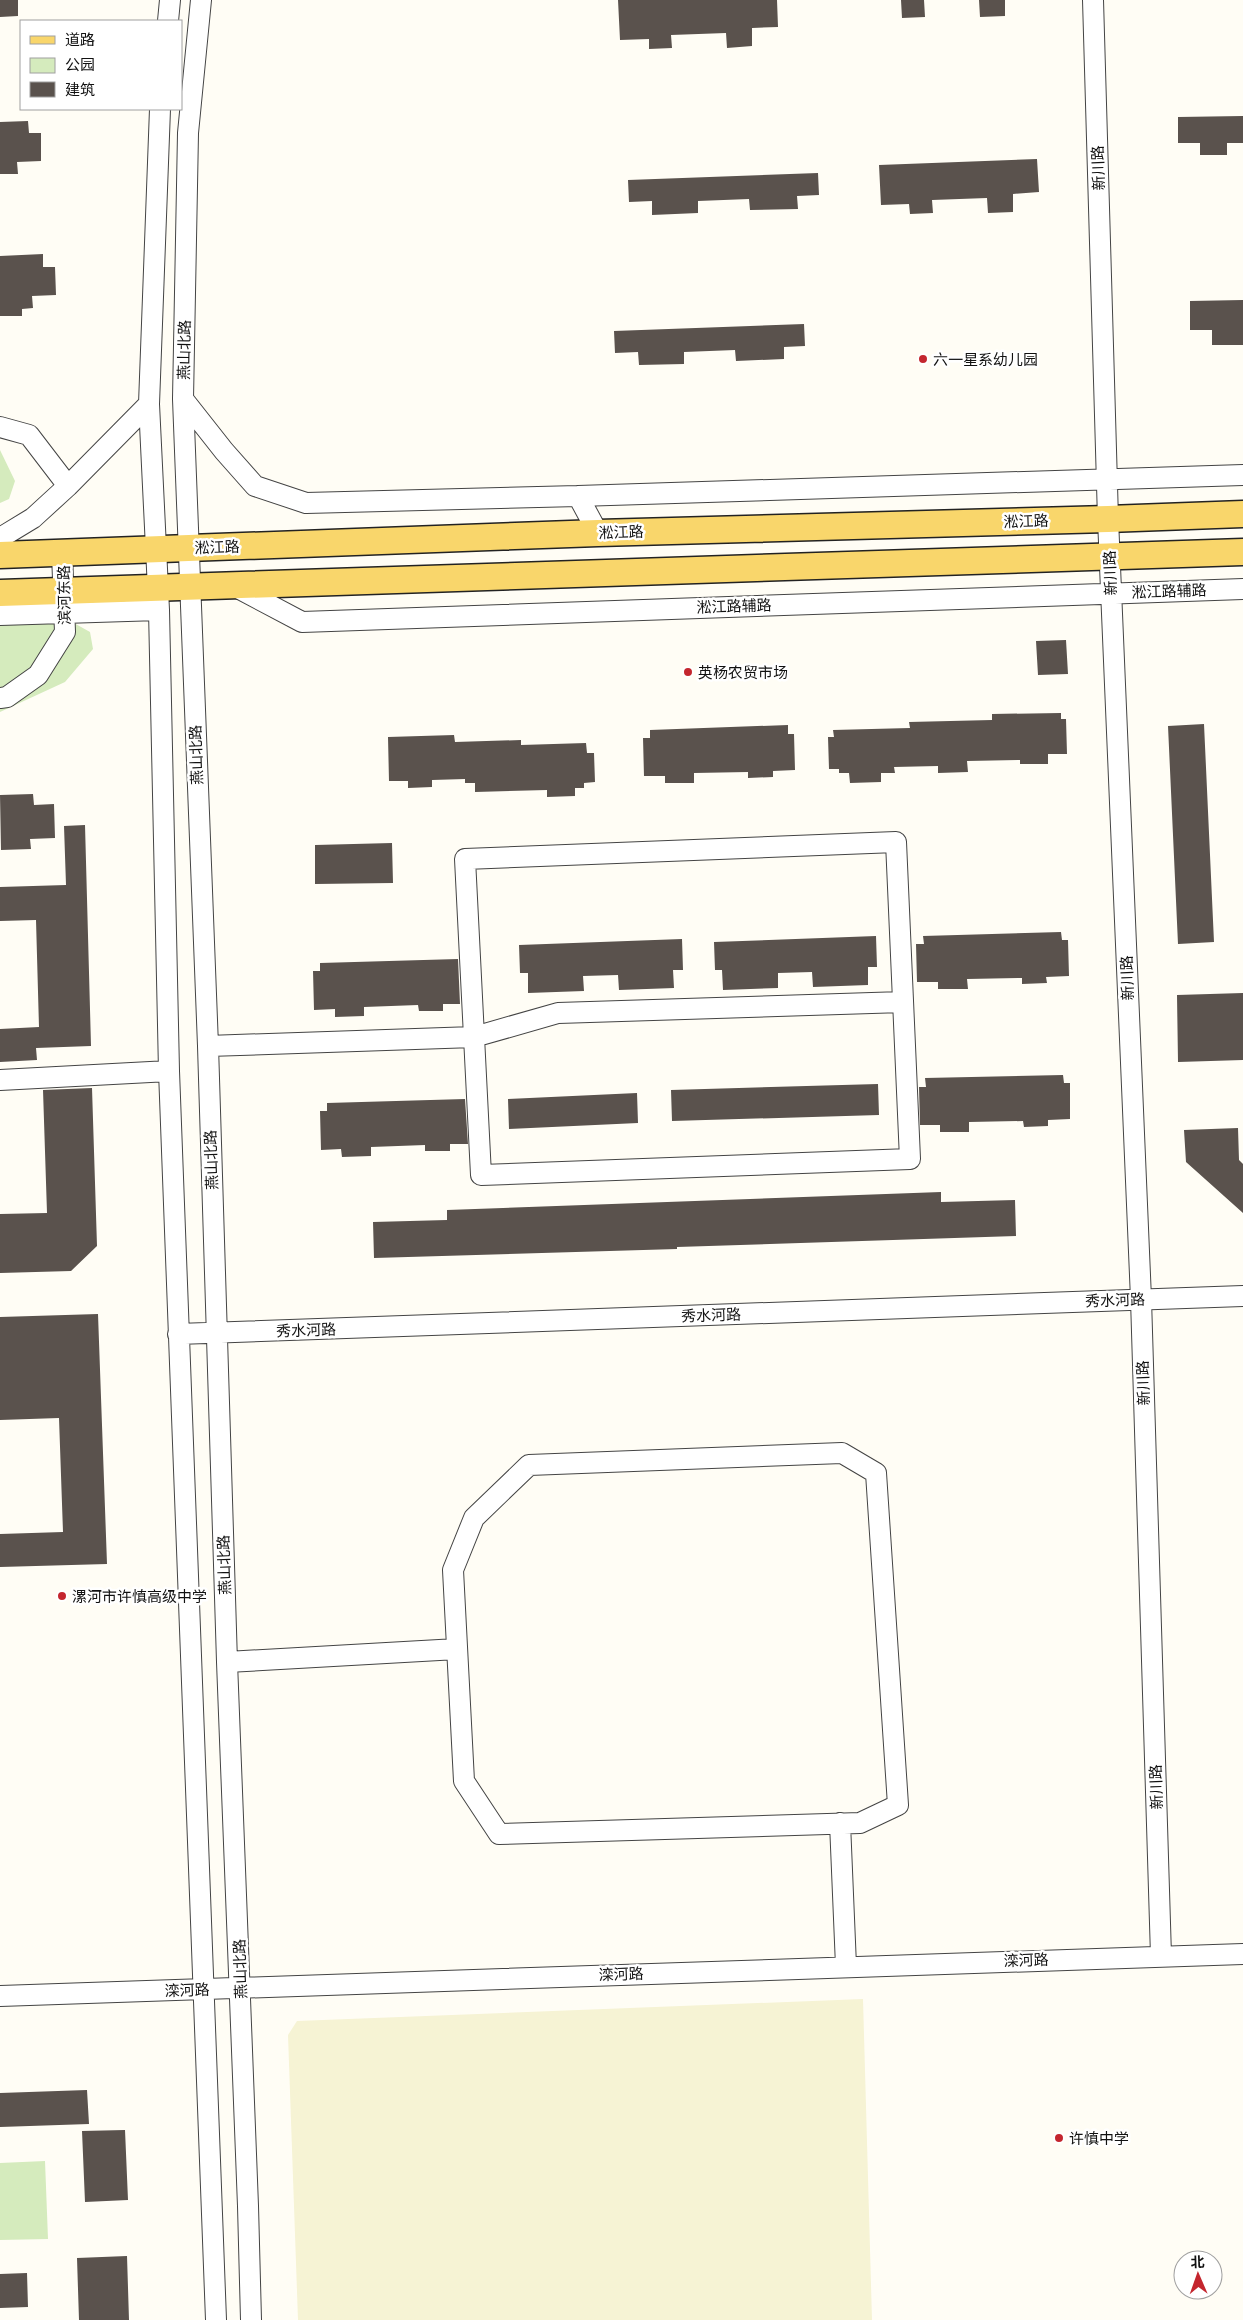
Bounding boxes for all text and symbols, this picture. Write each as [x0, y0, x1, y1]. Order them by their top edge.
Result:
legend [20, 20, 182, 110]
text: 道路 [65, 30, 95, 49]
text: 公园 [65, 55, 95, 74]
text: 建筑 [65, 80, 95, 99]
street label: 新川路 [1088, 145, 1108, 191]
street label: 燕山北路 [174, 320, 194, 380]
place label: 六一星系幼儿园 [933, 350, 1038, 369]
marker: 六一星系幼儿园 [917, 353, 929, 365]
street label: 淞江路 [1003, 511, 1049, 531]
street label: 淞江路 [598, 522, 644, 542]
street label: 淞江路 [194, 537, 240, 557]
street label: 新川路 [1100, 550, 1120, 596]
street label: 滨河东路 [54, 565, 74, 625]
street label: 淞江路辅路 [1131, 580, 1207, 602]
street label: 淞江路辅路 [696, 595, 772, 617]
place label: 英杨农贸市场 [698, 663, 788, 682]
marker: 英杨农贸市场 [682, 666, 694, 678]
street label: 燕山北路 [185, 725, 207, 785]
street label: 新川路 [1117, 955, 1137, 1001]
street label: 燕山北路 [200, 1130, 222, 1190]
street label: 秀水河路 [1085, 1289, 1145, 1311]
street label: 秀水河路 [681, 1304, 741, 1326]
street label: 秀水河路 [276, 1319, 336, 1341]
street label: 新川路 [1133, 1360, 1153, 1406]
street label: 燕山北路 [213, 1535, 235, 1595]
place label: 漯河市许慎高级中学 [72, 1587, 207, 1606]
marker: 漯河市许慎高级中学 [56, 1590, 68, 1602]
street label: 新川路 [1146, 1764, 1166, 1810]
street label: 燕山北路 [229, 1939, 251, 1999]
street label: 滦河路 [1003, 1950, 1049, 1970]
street label: 滦河路 [598, 1964, 644, 1984]
street label: 滦河路 [164, 1980, 210, 2000]
place label: 许慎中学 [1069, 2129, 1129, 2148]
marker: 许慎中学 [1053, 2132, 1065, 2144]
north arrow [1173, 2250, 1223, 2300]
text: 北 [1190, 2253, 1205, 2271]

